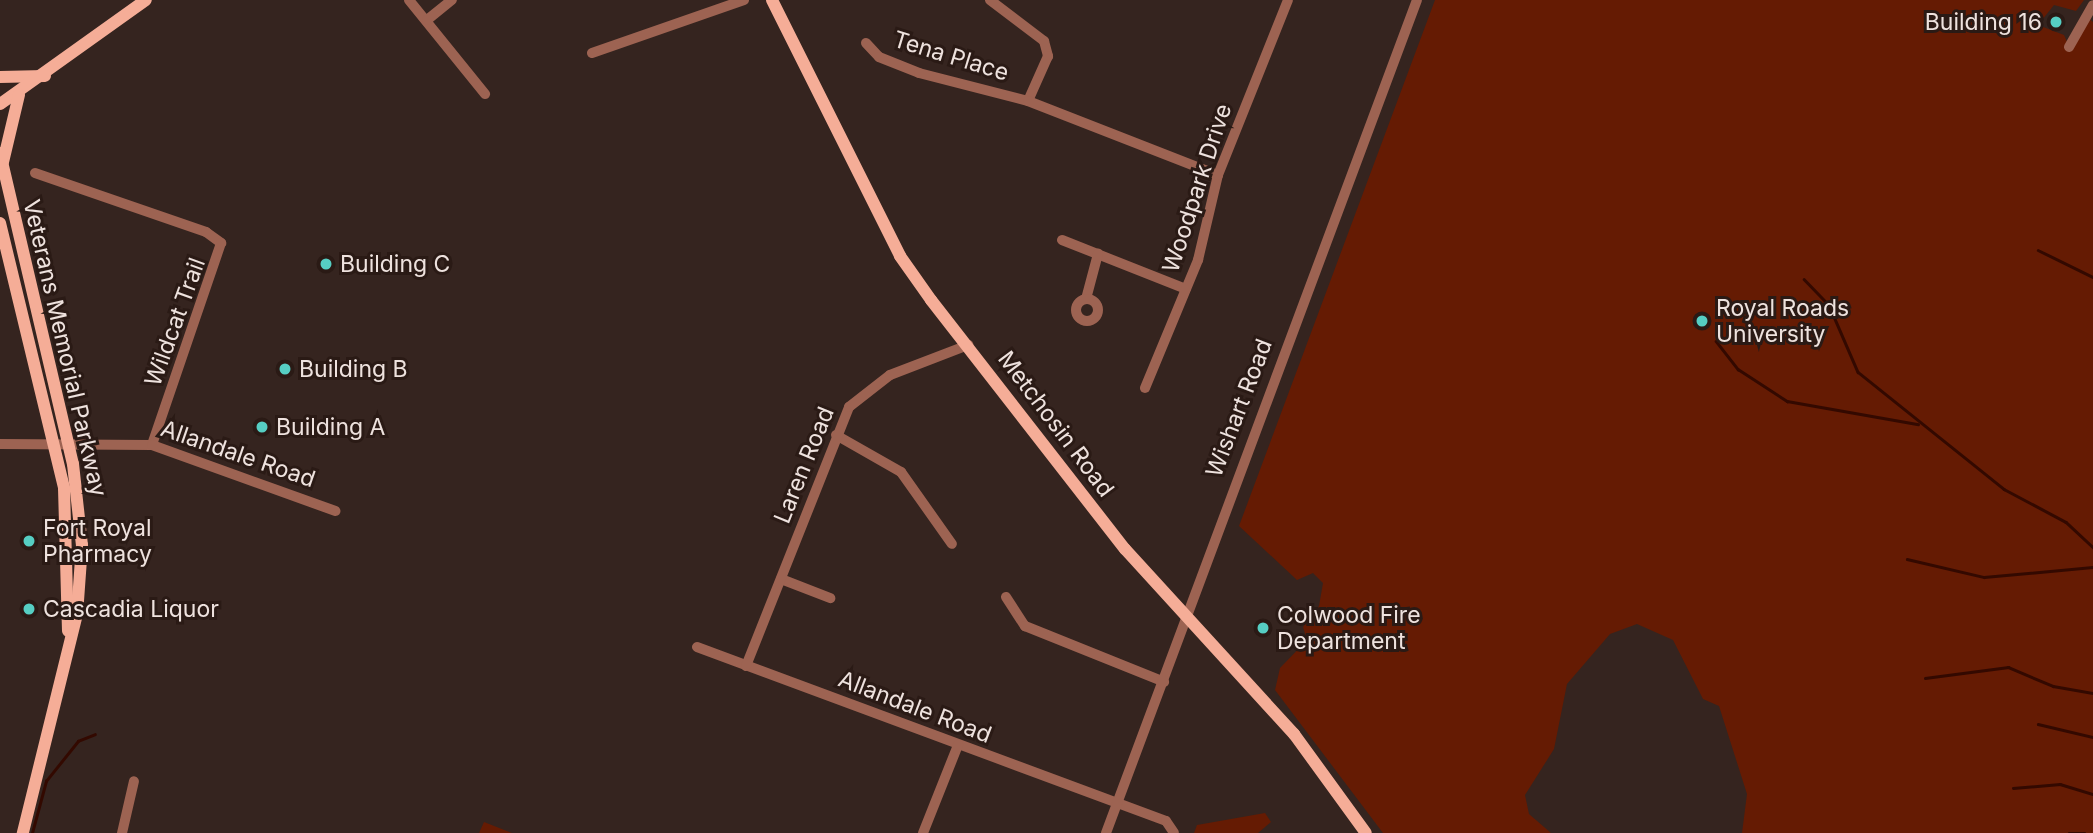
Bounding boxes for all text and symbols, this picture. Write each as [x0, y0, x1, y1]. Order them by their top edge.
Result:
place label: Building 16 [1925, 8, 2042, 36]
marker: Building 16 [2048, 14, 2064, 30]
street label: Tena Place [890, 25, 1012, 87]
street label: Woodpark Drive [1157, 100, 1237, 276]
street label: Veterans Memorial Parkway [17, 197, 113, 499]
place label: Building C [340, 250, 450, 278]
street label: Wildcat Trail [139, 254, 211, 390]
marker: Building C [318, 256, 334, 272]
place label: Royal Roads University [1716, 294, 1849, 348]
marker: Royal Roads University [1694, 313, 1710, 329]
street label: Wishart Road [1200, 335, 1278, 481]
street label: Metchosin Road [992, 346, 1120, 502]
place label: Building B [299, 355, 408, 383]
marker: Building B [277, 361, 293, 377]
street label: Laren Road [768, 403, 840, 527]
place label: Building A [276, 413, 385, 441]
street label: Allandale Road [157, 415, 319, 493]
marker: Building A [254, 419, 270, 435]
place label: Fort Royal Pharmacy [43, 514, 152, 568]
marker: Fort Royal Pharmacy [21, 533, 37, 549]
place label: Cascadia Liquor [43, 595, 219, 623]
marker: Cascadia Liquor [21, 601, 37, 617]
place label: Colwood Fire Department [1277, 601, 1421, 655]
marker: Colwood Fire Department [1255, 620, 1271, 636]
street label: Allandale Road [835, 665, 995, 749]

